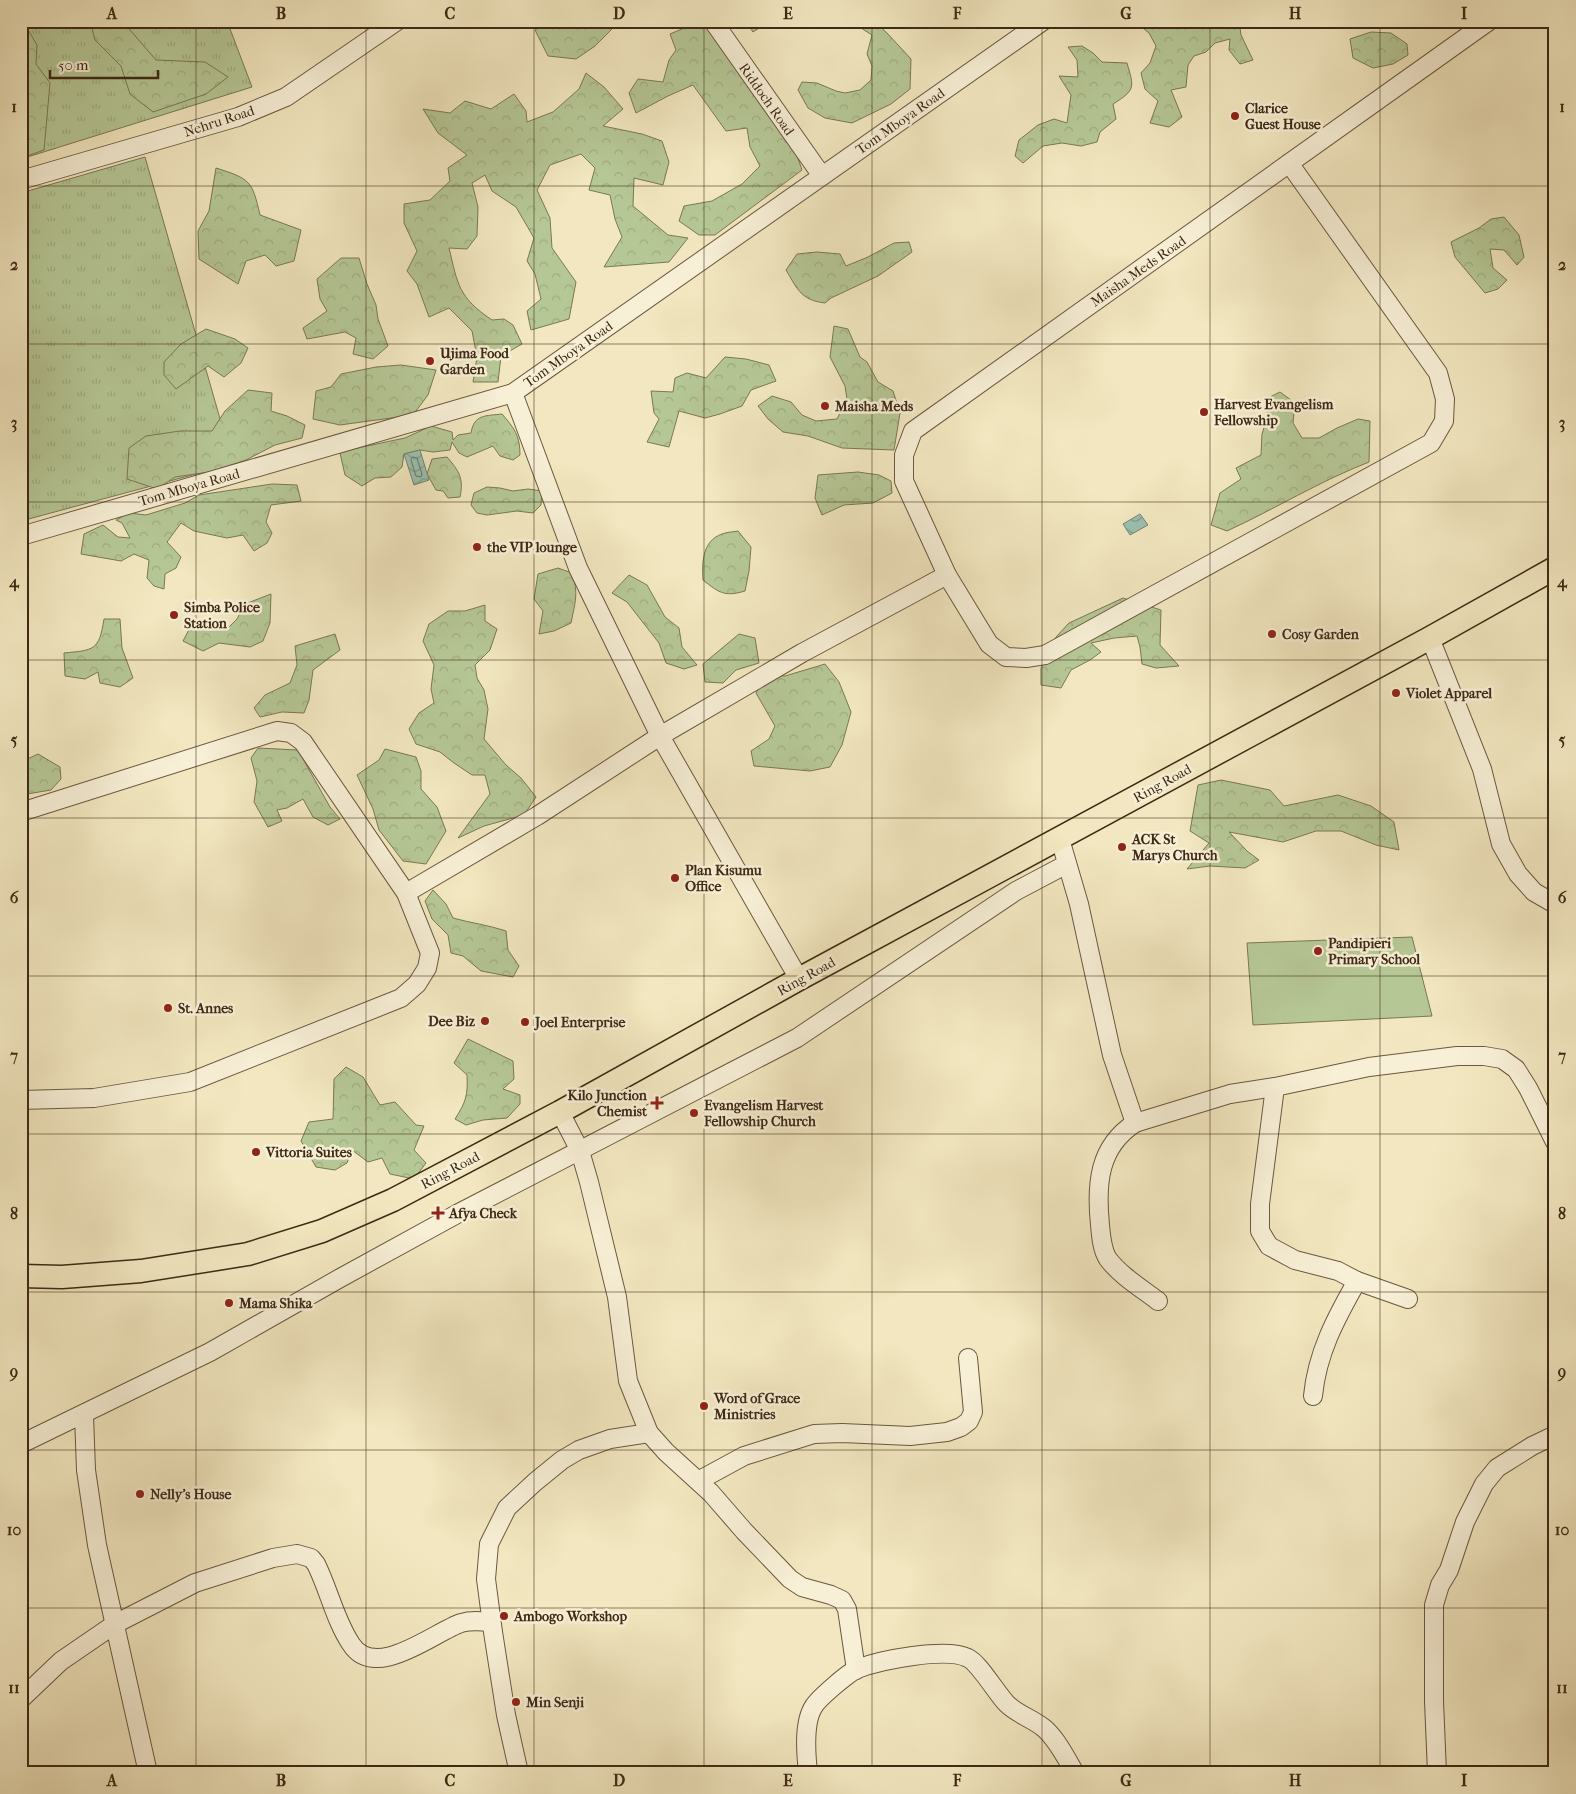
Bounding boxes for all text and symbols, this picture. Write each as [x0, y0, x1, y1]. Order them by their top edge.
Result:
text: A [106, 4, 118, 23]
text: B [276, 4, 286, 23]
text: C [445, 4, 456, 23]
text: D [613, 4, 625, 23]
text: E [783, 4, 793, 23]
text: F [952, 4, 962, 23]
text: G [1120, 4, 1132, 23]
text: H [1289, 4, 1302, 23]
text: I [1461, 4, 1468, 23]
scale bar [50, 48, 158, 80]
text: 50 m [58, 56, 89, 74]
street label: Riddoch Road [735, 60, 798, 139]
street label: Tom Mboya Road [853, 84, 948, 158]
text: 1 [11, 97, 17, 116]
text: 1 [1559, 97, 1565, 116]
place label: Clarice Guest House [1245, 100, 1321, 133]
street label: Nehru Road [182, 102, 257, 141]
marker: Clarice Guest House [1229, 110, 1241, 122]
street label: Maisha Meds Road [1087, 232, 1190, 311]
text: 2 [10, 255, 18, 274]
text: 2 [1558, 255, 1566, 274]
street label: Tom Mboya Road [521, 317, 616, 391]
place label: Ujima Food Garden [439, 345, 510, 378]
marker: Ujima Food Garden [424, 355, 436, 367]
place label: Harvest Evangelism Fellowship [1213, 396, 1334, 429]
place label: Maisha Meds [834, 398, 914, 415]
marker: Maisha Meds [819, 400, 831, 412]
marker: Harvest Evangelism Fellowship [1198, 406, 1210, 418]
text: 3 [11, 413, 17, 433]
text: 3 [1559, 413, 1565, 433]
street label: Tom Mboya Road [137, 465, 242, 510]
place label: the VIP lounge [486, 539, 577, 556]
marker: the VIP lounge [471, 541, 483, 553]
text: 4 [8, 572, 20, 592]
text: 4 [1556, 572, 1568, 592]
place label: Simba Police Station [184, 599, 260, 632]
marker: Simba Police Station [168, 609, 180, 621]
place label: Cosy Garden [1282, 626, 1360, 643]
marker: Cosy Garden [1266, 628, 1278, 640]
place label: Violet Apparel [1405, 685, 1492, 702]
marker: Violet Apparel [1390, 687, 1402, 699]
text: 5 [11, 730, 18, 749]
text: 5 [1559, 730, 1566, 749]
street label: Ring Road [1130, 760, 1195, 806]
place label: ACK St Marys Church [1131, 831, 1219, 864]
marker: ACK St Marys Church [1116, 841, 1128, 853]
place label: Plan Kisumu Office [685, 862, 762, 895]
marker: Plan Kisumu Office [669, 872, 681, 884]
text: 6 [10, 888, 19, 907]
text: 6 [1558, 888, 1567, 907]
place label: Pandipieri Primary School [1328, 935, 1420, 968]
marker: Pandipieri Primary School [1312, 945, 1324, 957]
street label: Ring Road [774, 953, 839, 999]
place label: St. Annes [178, 1000, 234, 1017]
marker: St. Annes [162, 1002, 174, 1014]
place label: Dee Biz [428, 1013, 476, 1030]
place label: Joel Enterprise [533, 1014, 625, 1031]
marker: Dee Biz [479, 1015, 491, 1027]
marker: Joel Enterprise [519, 1016, 531, 1028]
text: 7 [9, 1046, 18, 1065]
text: 7 [1557, 1046, 1566, 1065]
place label: Kilo Junction Chemist [567, 1087, 648, 1120]
marker: Kilo Junction Chemist [651, 1097, 663, 1109]
place label: Evangelism Harvest Fellowship Church [703, 1097, 824, 1130]
marker: Evangelism Harvest Fellowship Church [688, 1107, 700, 1119]
place label: Vittoria Suites [265, 1144, 353, 1161]
marker: Vittoria Suites [250, 1146, 262, 1158]
street label: Ring Road [418, 1148, 483, 1193]
text: 8 [10, 1204, 18, 1223]
text: 8 [1558, 1204, 1566, 1223]
place label: Afya Check [448, 1205, 518, 1222]
marker: Afya Check [431, 1206, 445, 1220]
place label: Mama Shika [238, 1295, 313, 1312]
marker: Mama Shika [223, 1297, 235, 1309]
text: 9 [9, 1362, 18, 1382]
text: 9 [1557, 1362, 1566, 1382]
place label: Word of Grace Ministries [713, 1390, 800, 1423]
marker: Word of Grace Ministries [698, 1400, 710, 1412]
place label: Nelly's House [150, 1486, 231, 1503]
marker: Nelly's House [134, 1488, 146, 1500]
text: 10 [7, 1520, 21, 1539]
text: 10 [1555, 1520, 1569, 1539]
place label: Ambogo Workshop [513, 1608, 627, 1625]
marker: Ambogo Workshop [498, 1610, 510, 1622]
text: 11 [8, 1678, 20, 1697]
text: 11 [1556, 1678, 1568, 1697]
place label: Min Senji [525, 1694, 585, 1711]
marker: Min Senji [510, 1696, 522, 1708]
text: A [106, 1771, 118, 1790]
text: B [276, 1771, 286, 1790]
text: C [445, 1771, 456, 1790]
text: D [613, 1771, 625, 1790]
text: E [783, 1771, 793, 1790]
text: F [952, 1771, 962, 1790]
text: G [1120, 1771, 1132, 1790]
text: H [1289, 1771, 1302, 1790]
text: I [1461, 1771, 1468, 1790]

